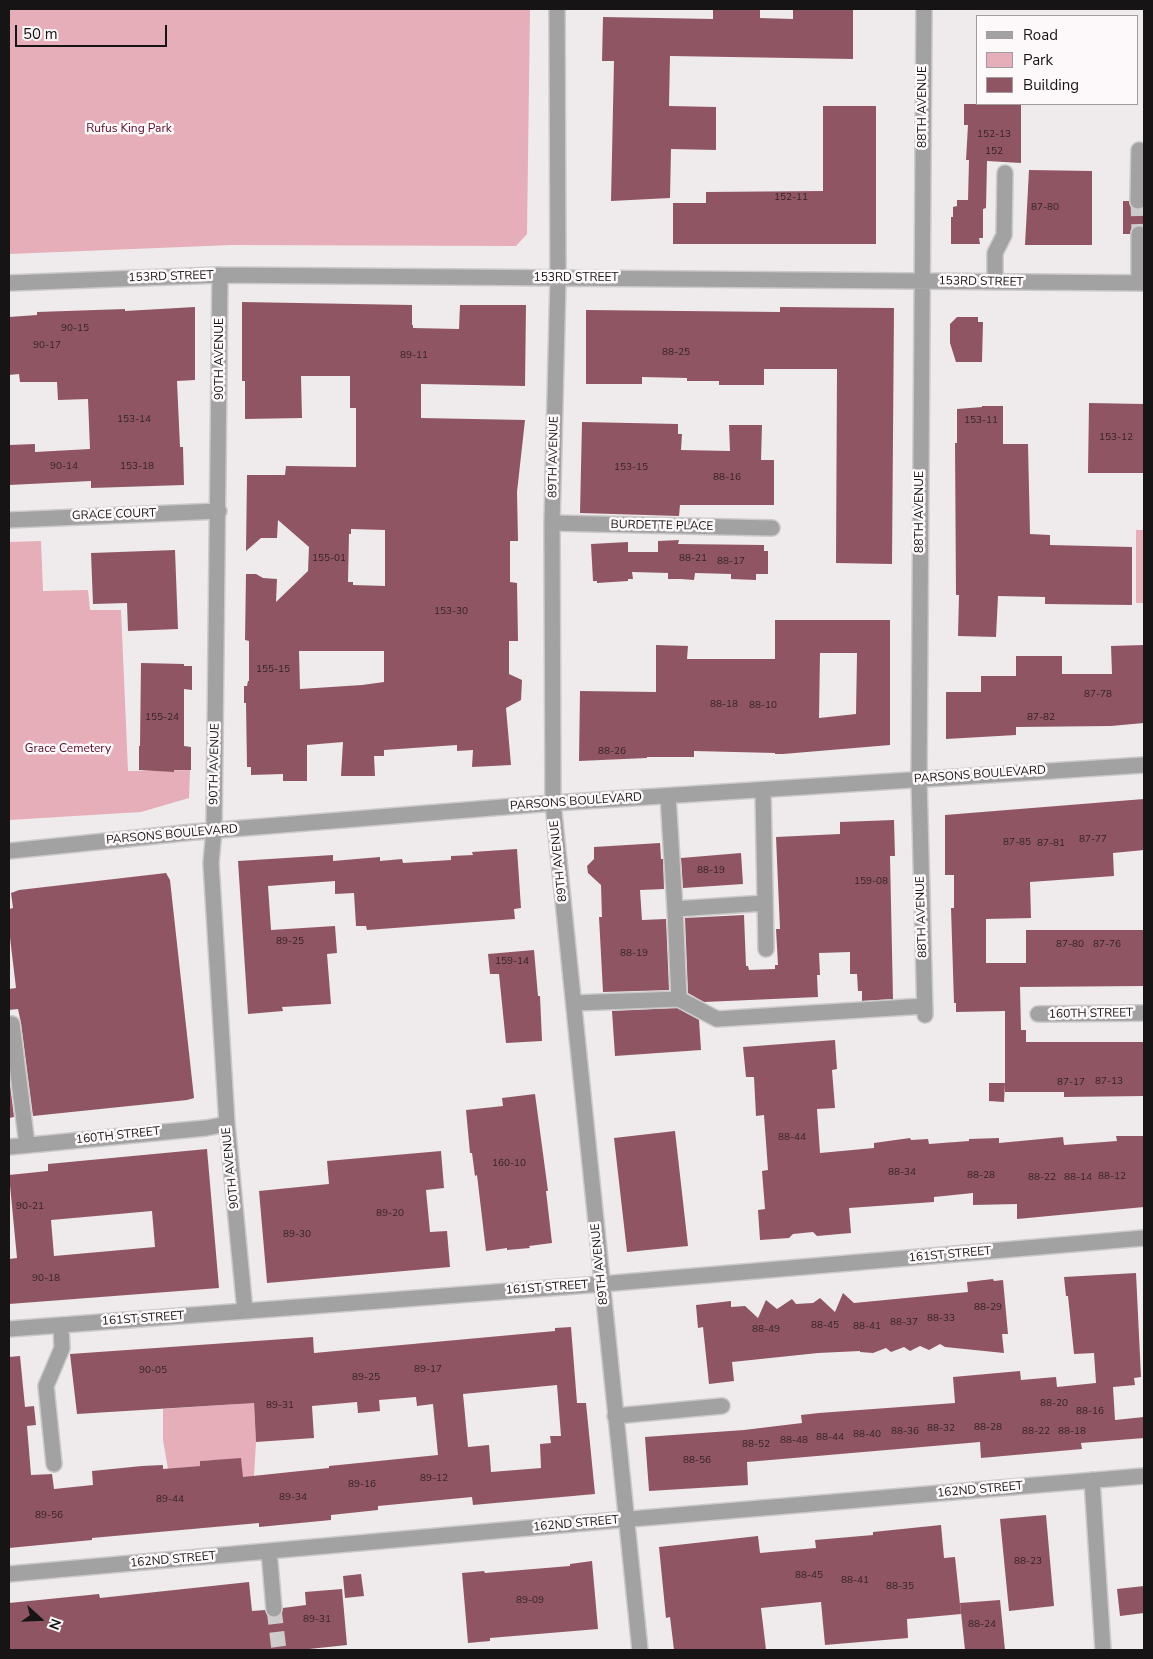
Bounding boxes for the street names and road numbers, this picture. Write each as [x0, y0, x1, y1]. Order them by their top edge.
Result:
street label: 88TH AVENUE [916, 66, 930, 148]
street label: 153RD STREET [128, 268, 214, 286]
street label: 153RD STREET [533, 271, 619, 285]
street label: 153RD STREET [938, 274, 1024, 290]
street label: 90TH AVENUE [213, 318, 227, 400]
street label: 89TH AVENUE [546, 416, 562, 498]
street label: 88TH AVENUE [913, 471, 927, 553]
street label: GRACE COURT [72, 506, 156, 524]
street label: BURDETTE PLACE [610, 518, 714, 534]
street label: 90TH AVENUE [207, 723, 223, 805]
street label: PARSONS BOULEVARD [914, 763, 1046, 787]
street label: PARSONS BOULEVARD [510, 790, 642, 814]
street label: 89TH AVENUE [548, 820, 570, 902]
street label: PARSONS BOULEVARD [106, 822, 238, 848]
street label: 88TH AVENUE [913, 876, 931, 958]
street label: 160TH STREET [1049, 1006, 1133, 1022]
street label: 160TH STREET [75, 1124, 161, 1148]
street label: 90TH AVENUE [220, 1127, 242, 1209]
street label: 89TH AVENUE [589, 1223, 611, 1305]
street label: 161ST STREET [908, 1244, 992, 1266]
street label: 161ST STREET [505, 1278, 589, 1298]
street label: 161ST STREET [101, 1309, 185, 1329]
street label: 162ND STREET [937, 1479, 1023, 1501]
street label: 162ND STREET [533, 1513, 619, 1535]
street label: 162ND STREET [130, 1549, 216, 1571]

